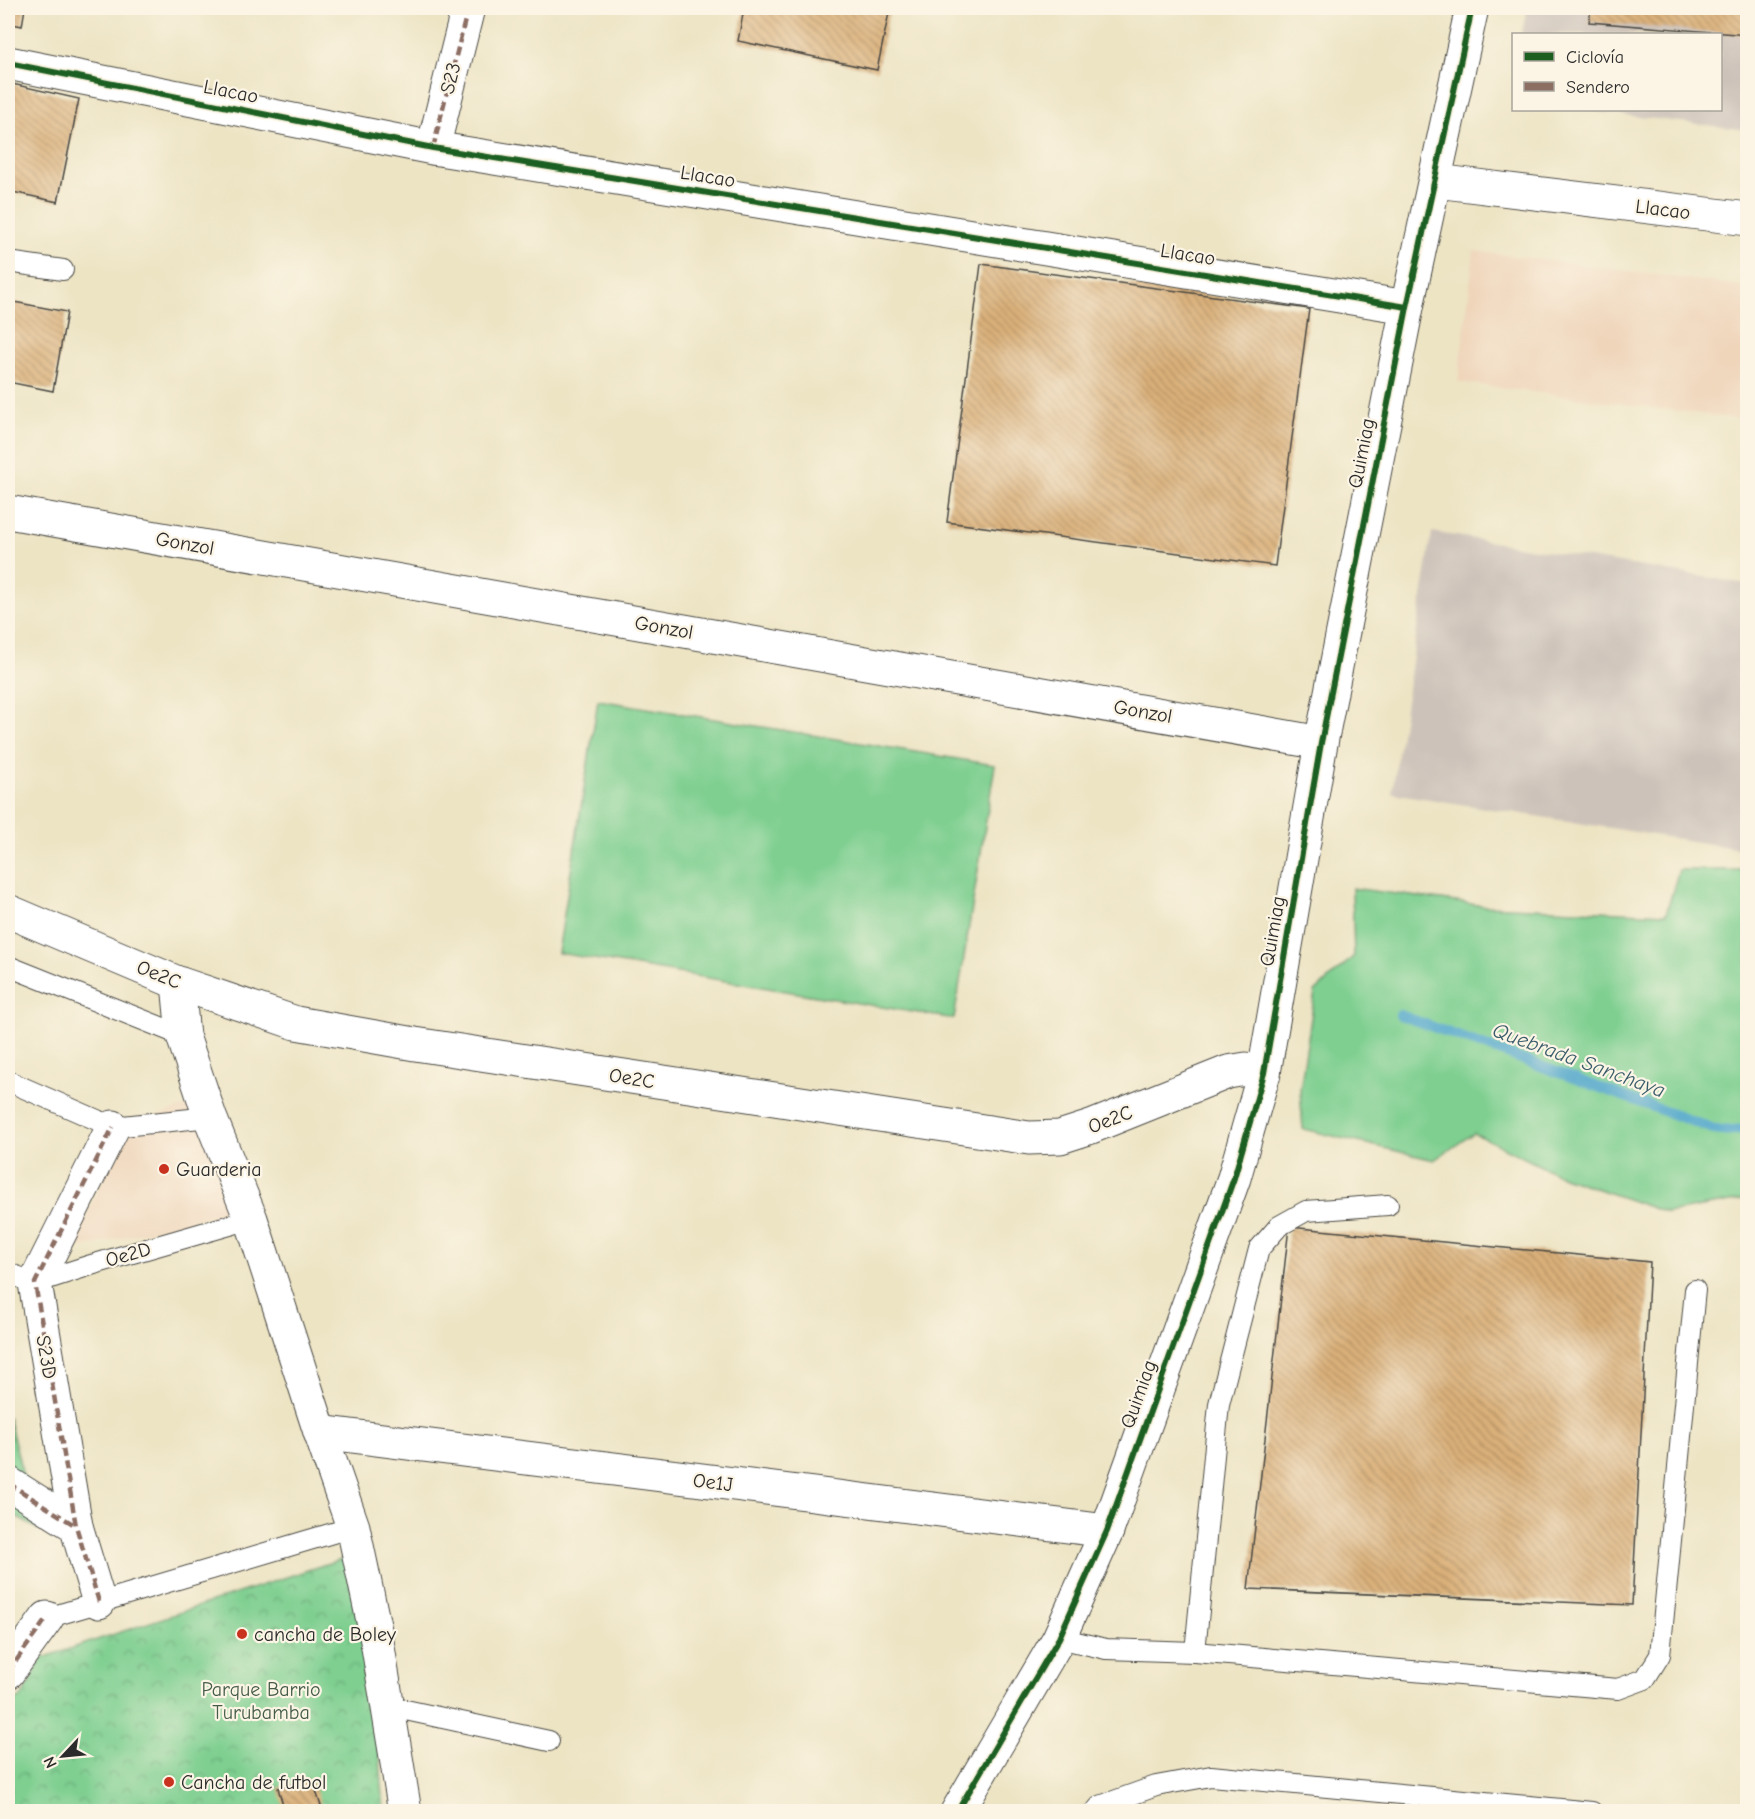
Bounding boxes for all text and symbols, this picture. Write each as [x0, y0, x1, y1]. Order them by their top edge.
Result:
legend [1512, 33, 1722, 111]
text: Ciclovía [1566, 47, 1624, 68]
street label: S23 [436, 60, 465, 96]
street label: Llacao [202, 75, 260, 108]
text: Sendero [1566, 77, 1630, 98]
street label: Llacao [679, 161, 737, 192]
street label: Llacao [1634, 195, 1692, 224]
street label: Llacao [1159, 239, 1217, 270]
street label: Quimiag [1343, 416, 1380, 490]
street label: Gonzol [154, 527, 216, 560]
street label: Gonzol [633, 611, 695, 644]
street label: Gonzol [1112, 695, 1174, 728]
street label: Quimiag [1255, 894, 1290, 968]
street label: Oe2C [133, 955, 184, 994]
water label: Quebrada Sanchaya [1490, 1018, 1669, 1102]
street label: Oe2C [608, 1064, 656, 1093]
street label: Oe2C [1085, 1101, 1136, 1138]
place label: Guarderia [176, 1158, 262, 1181]
marker: Guarderia [157, 1162, 171, 1176]
street label: Oe2D [103, 1237, 153, 1272]
street label: S23D [31, 1333, 62, 1381]
street label: Quimiag [1116, 1357, 1161, 1431]
street label: Oe1J [692, 1469, 734, 1496]
place label: cancha de Boley [254, 1623, 396, 1646]
marker: cancha de Boley [235, 1627, 249, 1641]
park label: Parque Barrio Turubamba [201, 1678, 321, 1724]
north arrow [33, 1726, 93, 1786]
text: N [40, 1754, 61, 1771]
place label: Cancha de futbol [181, 1771, 327, 1794]
marker: Cancha de futbol [162, 1775, 176, 1789]

